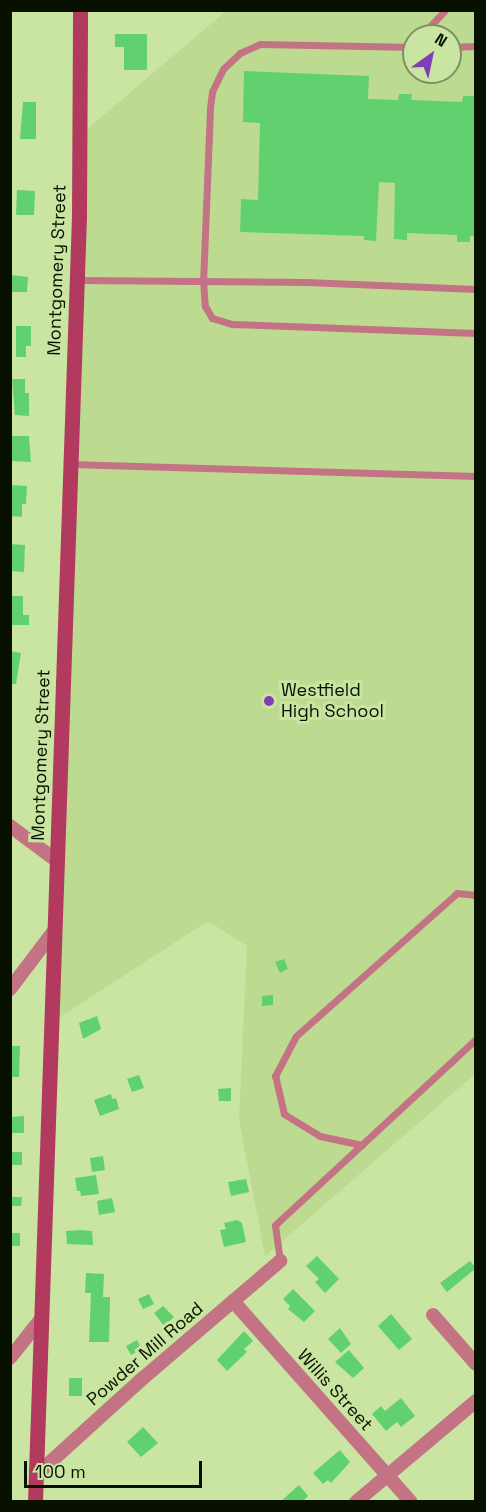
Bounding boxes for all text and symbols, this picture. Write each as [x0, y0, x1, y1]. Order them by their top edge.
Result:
north arrow [402, 24, 462, 84]
text: N [431, 28, 451, 52]
street label: Montgomery Street [43, 184, 71, 356]
street label: Montgomery Street [27, 669, 55, 841]
place label: Westfield High School [281, 680, 384, 722]
marker: Westfield High School [262, 694, 276, 708]
street label: Powder Mill Road [82, 1298, 208, 1410]
street label: Willis Street [293, 1345, 377, 1435]
scale bar [27, 1449, 206, 1487]
text: 100 m [35, 1460, 86, 1483]

